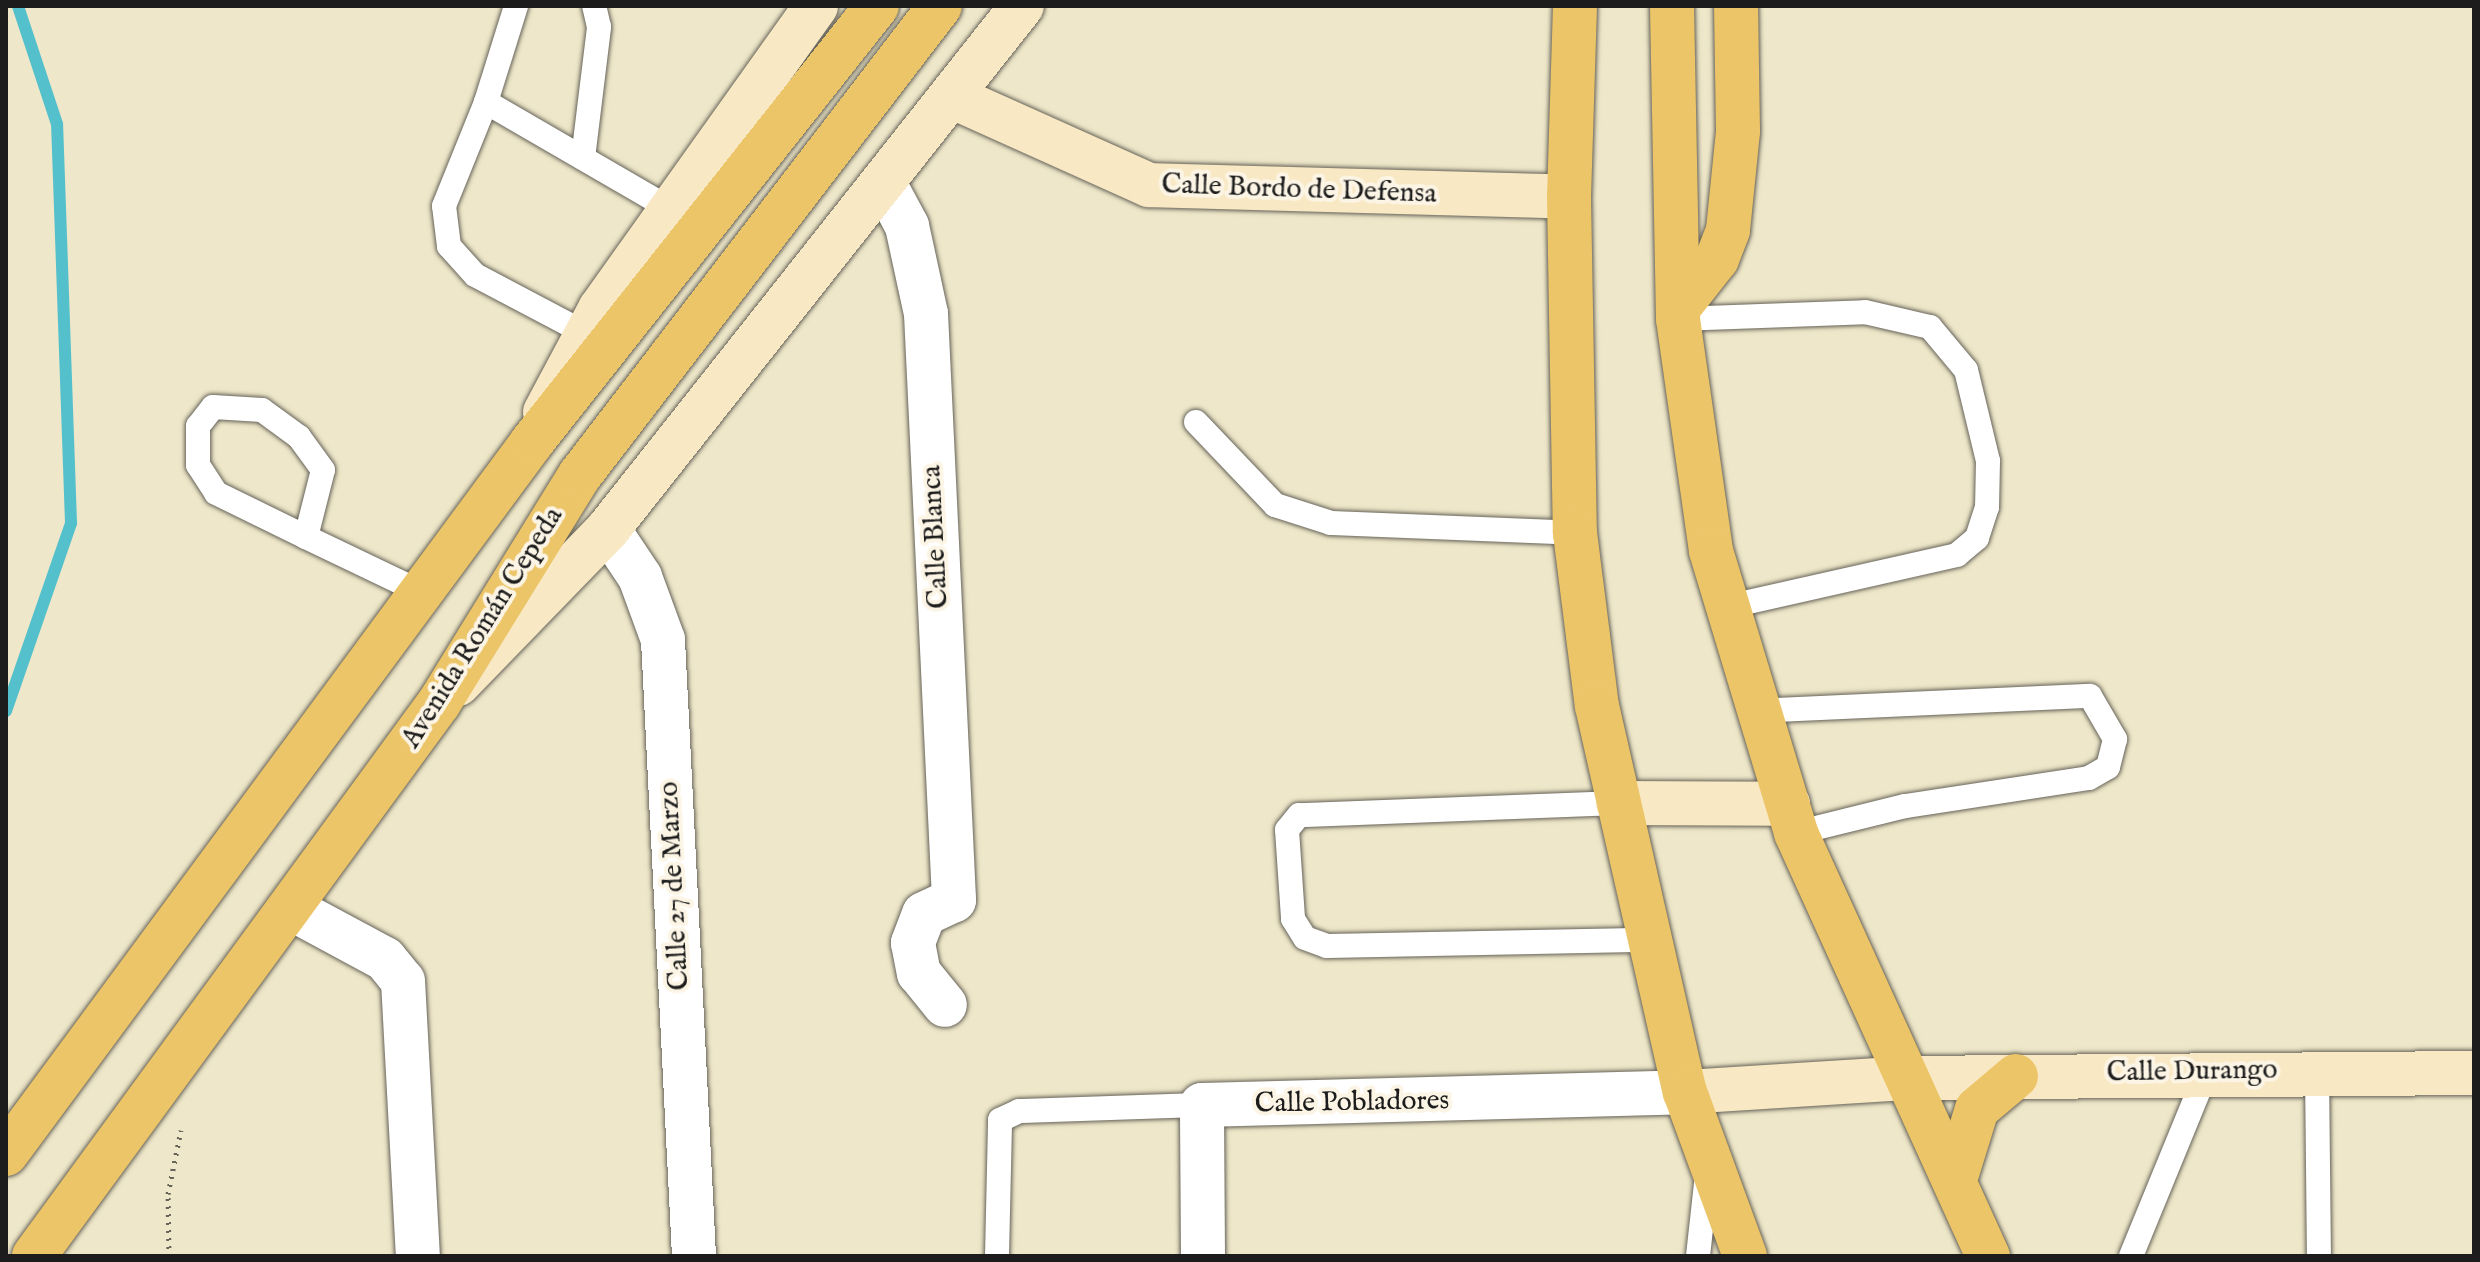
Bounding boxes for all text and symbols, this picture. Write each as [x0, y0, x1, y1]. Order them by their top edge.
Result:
street label: Calle Bordo de Defensa [1161, 168, 1437, 212]
street label: Calle Blanca [915, 464, 957, 610]
street label: Avenida Román Cepeda [395, 501, 571, 755]
street label: Calle 27 de Marzo [653, 781, 697, 991]
street label: Calle Durango [2106, 1054, 2278, 1090]
street label: Calle Pobladores [1254, 1085, 1450, 1121]

